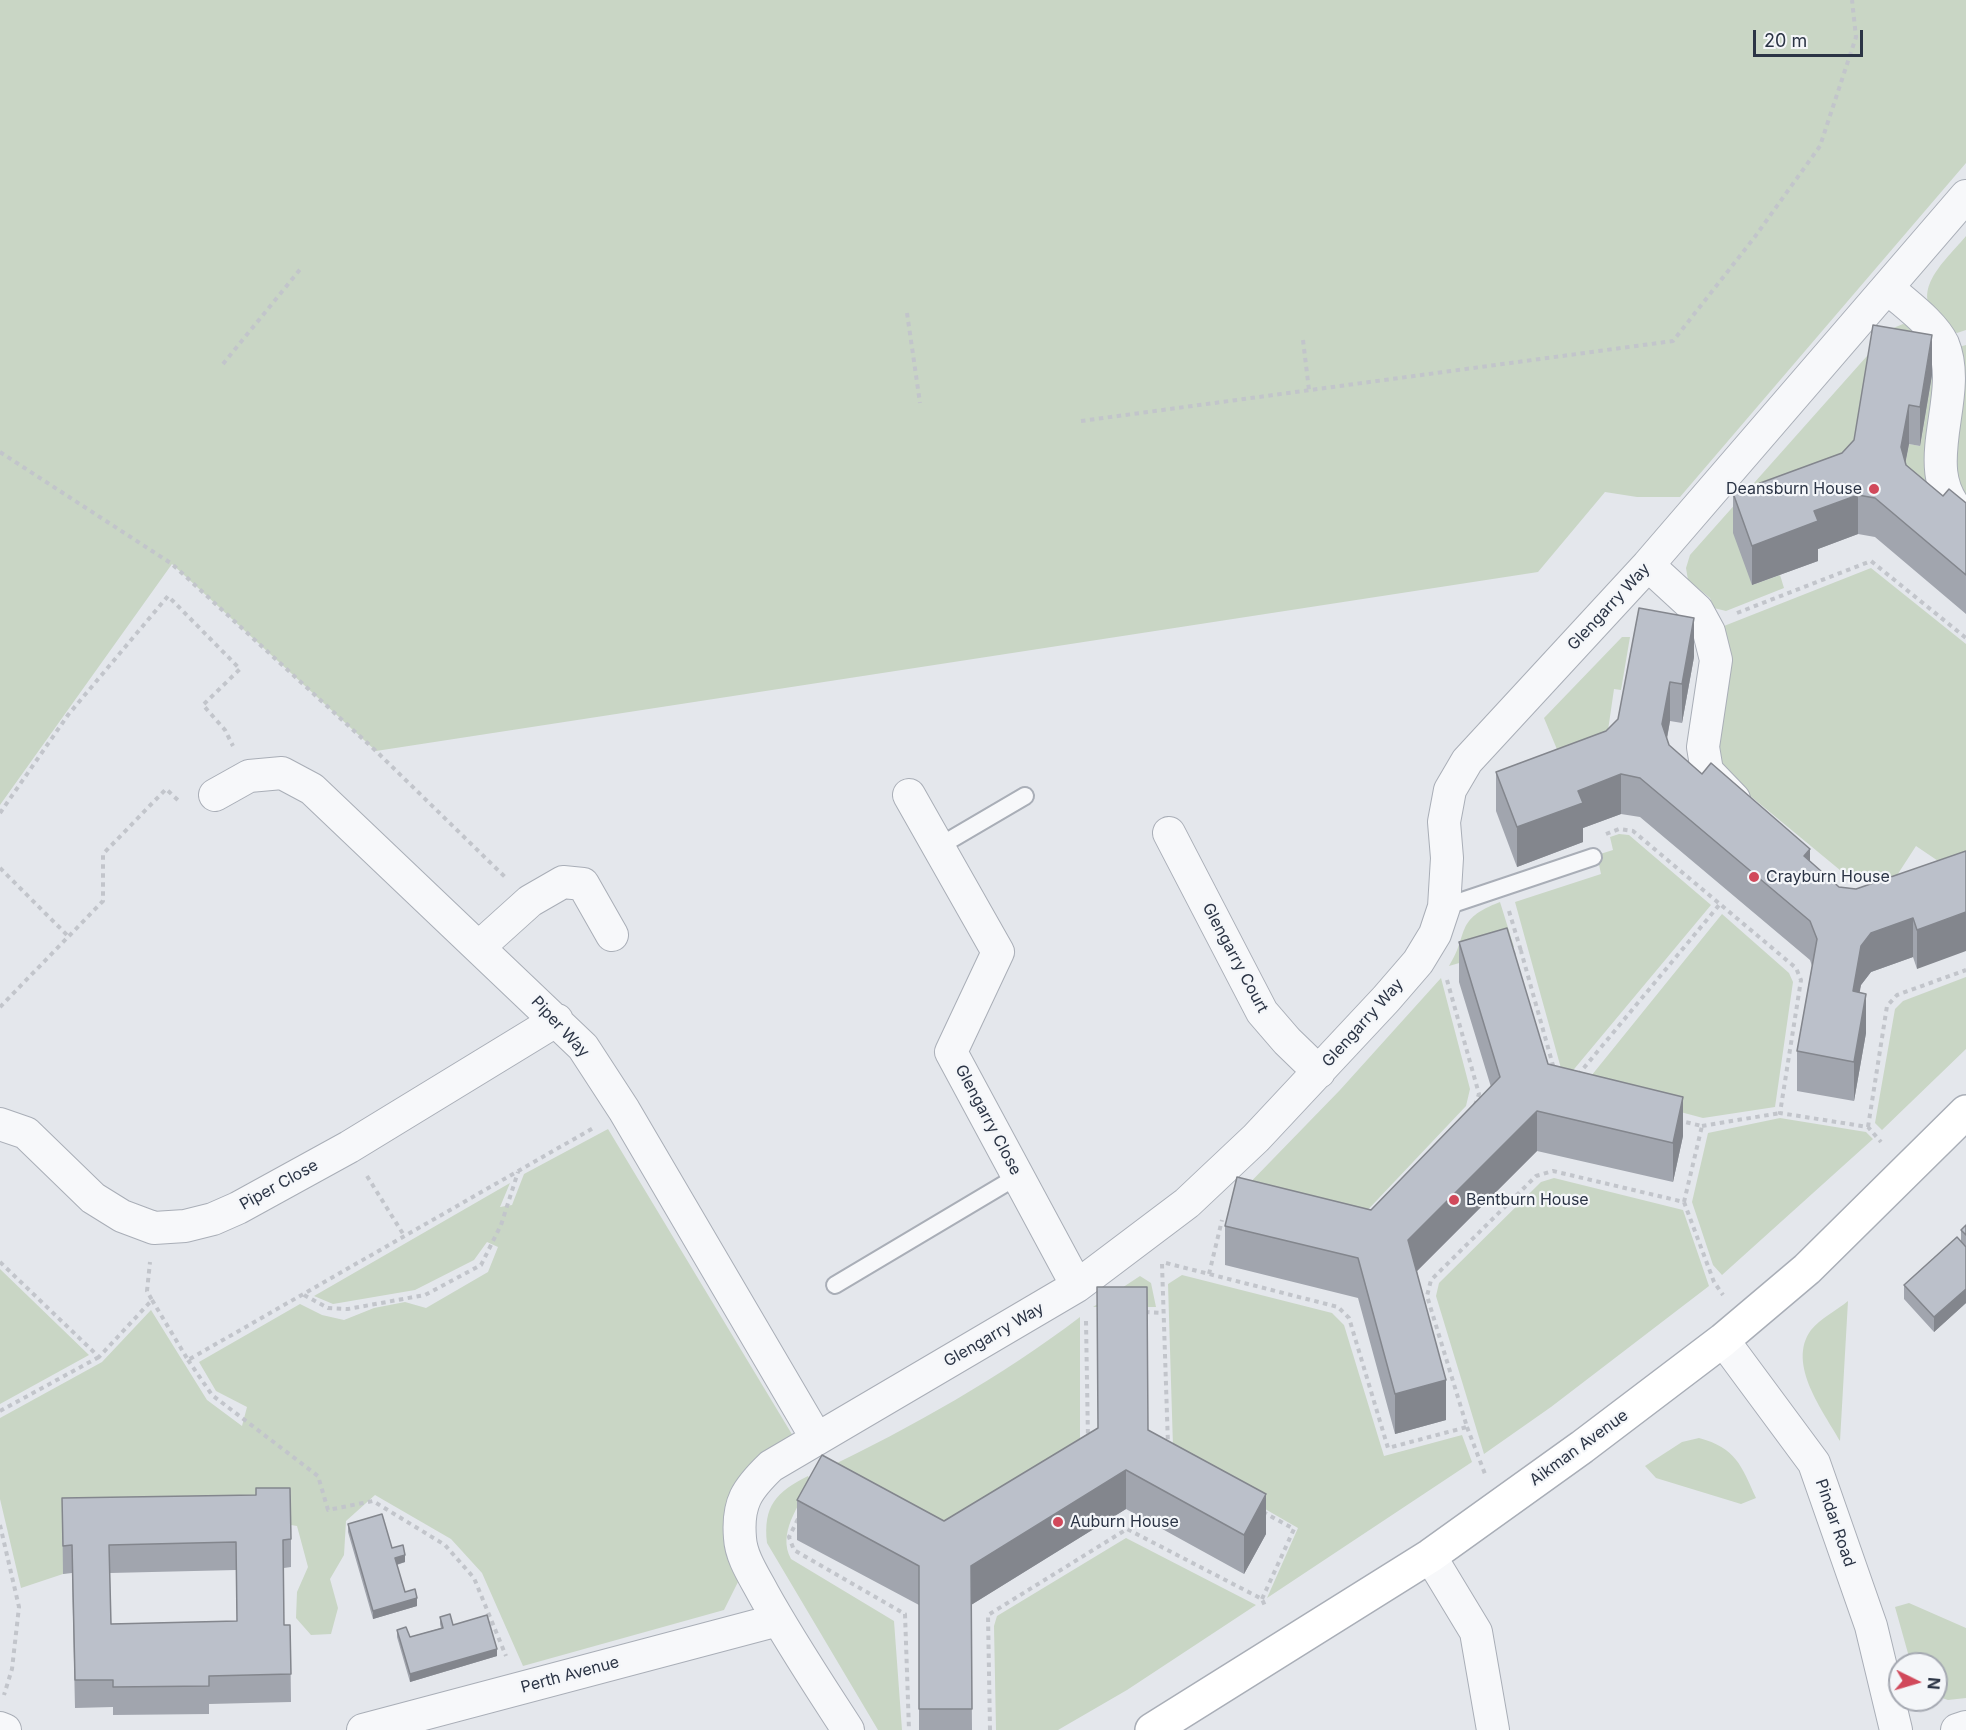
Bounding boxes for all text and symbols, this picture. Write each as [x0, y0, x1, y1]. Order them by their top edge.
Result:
scale bar [1756, 18, 1866, 56]
text: 20 m [1764, 30, 1807, 51]
place label: Deansburn House [1726, 479, 1862, 499]
marker: Deansburn House [1867, 482, 1881, 496]
street label: Glengarry Way [1564, 559, 1654, 655]
place label: Crayburn House [1766, 867, 1890, 887]
marker: Crayburn House [1747, 870, 1761, 884]
street label: Glengarry Court [1198, 900, 1272, 1016]
street label: Glengarry Way [1318, 975, 1408, 1071]
street label: Piper Way [527, 993, 593, 1061]
street label: Glengarry Close [951, 1061, 1025, 1179]
street label: Piper Close [236, 1156, 322, 1214]
place label: Bentburn House [1466, 1190, 1589, 1210]
marker: Bentburn House [1447, 1193, 1461, 1207]
street label: Glengarry Way [941, 1299, 1047, 1371]
street label: Aikman Avenue [1526, 1406, 1632, 1490]
street label: Pindar Road [1811, 1477, 1859, 1569]
place label: Auburn House [1070, 1512, 1179, 1532]
marker: Auburn House [1051, 1515, 1065, 1529]
north arrow [1888, 1652, 1948, 1712]
street label: Perth Avenue [519, 1653, 621, 1697]
text: N [1923, 1676, 1944, 1690]

